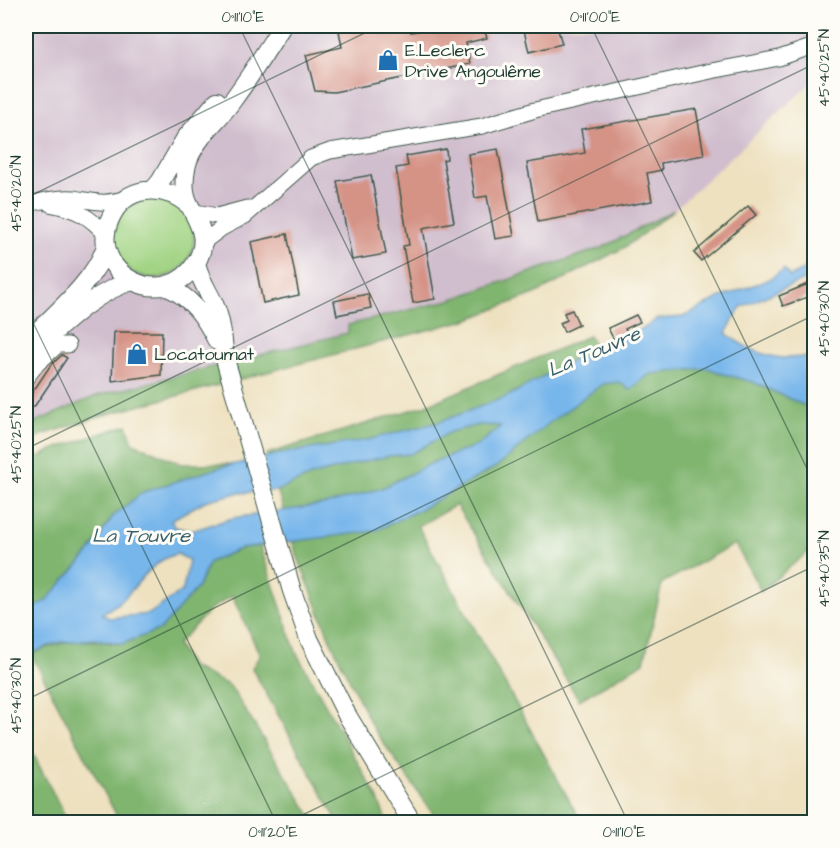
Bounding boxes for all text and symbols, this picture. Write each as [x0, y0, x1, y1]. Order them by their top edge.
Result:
text: 0°11'10"E [222, 7, 265, 28]
text: 0°11'00"E [570, 7, 620, 28]
text: 45°40'25"N [814, 29, 835, 107]
place label: E.Leclerc Drive Angoulême [405, 38, 541, 85]
shop icon: E.Leclerc Drive Angoulême [376, 48, 400, 72]
text: 45°40'20"N [6, 155, 27, 233]
text: 45°40'30"N [814, 281, 835, 357]
water label: La Touvre [543, 319, 646, 384]
shop icon: Locatoumat [125, 342, 149, 366]
place label: Locatoumat [154, 342, 255, 367]
text: 45°40'25"N [6, 406, 27, 484]
water label: La Touvre [92, 522, 191, 550]
text: 45°40'35"N [814, 530, 835, 608]
text: 45°40'30"N [6, 658, 27, 734]
text: 0°11'20"E [248, 822, 298, 843]
text: 0°11'10"E [603, 822, 646, 843]

